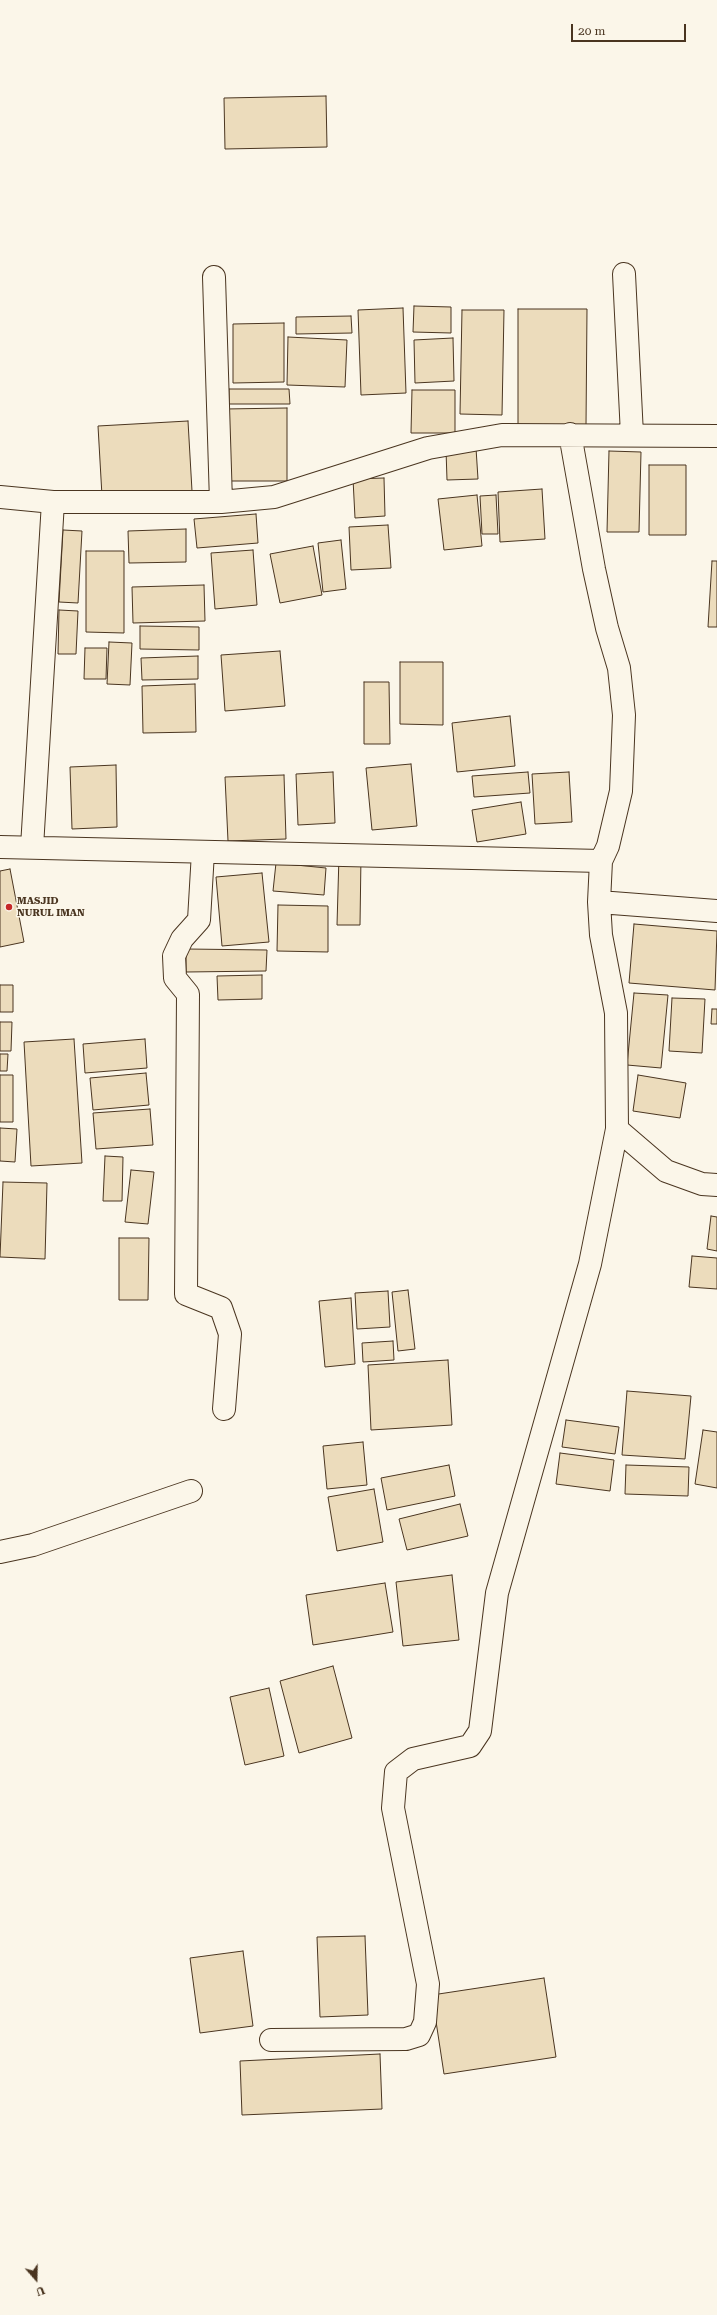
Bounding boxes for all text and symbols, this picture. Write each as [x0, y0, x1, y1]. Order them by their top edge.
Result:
scale bar [573, 16, 688, 42]
text: 20 m [578, 24, 605, 38]
place label: MASJID NURUL IMAN [17, 895, 85, 918]
marker: MASJID NURUL IMAN [4, 902, 14, 912]
north arrow [16, 2259, 56, 2299]
text: U [34, 2283, 46, 2298]

